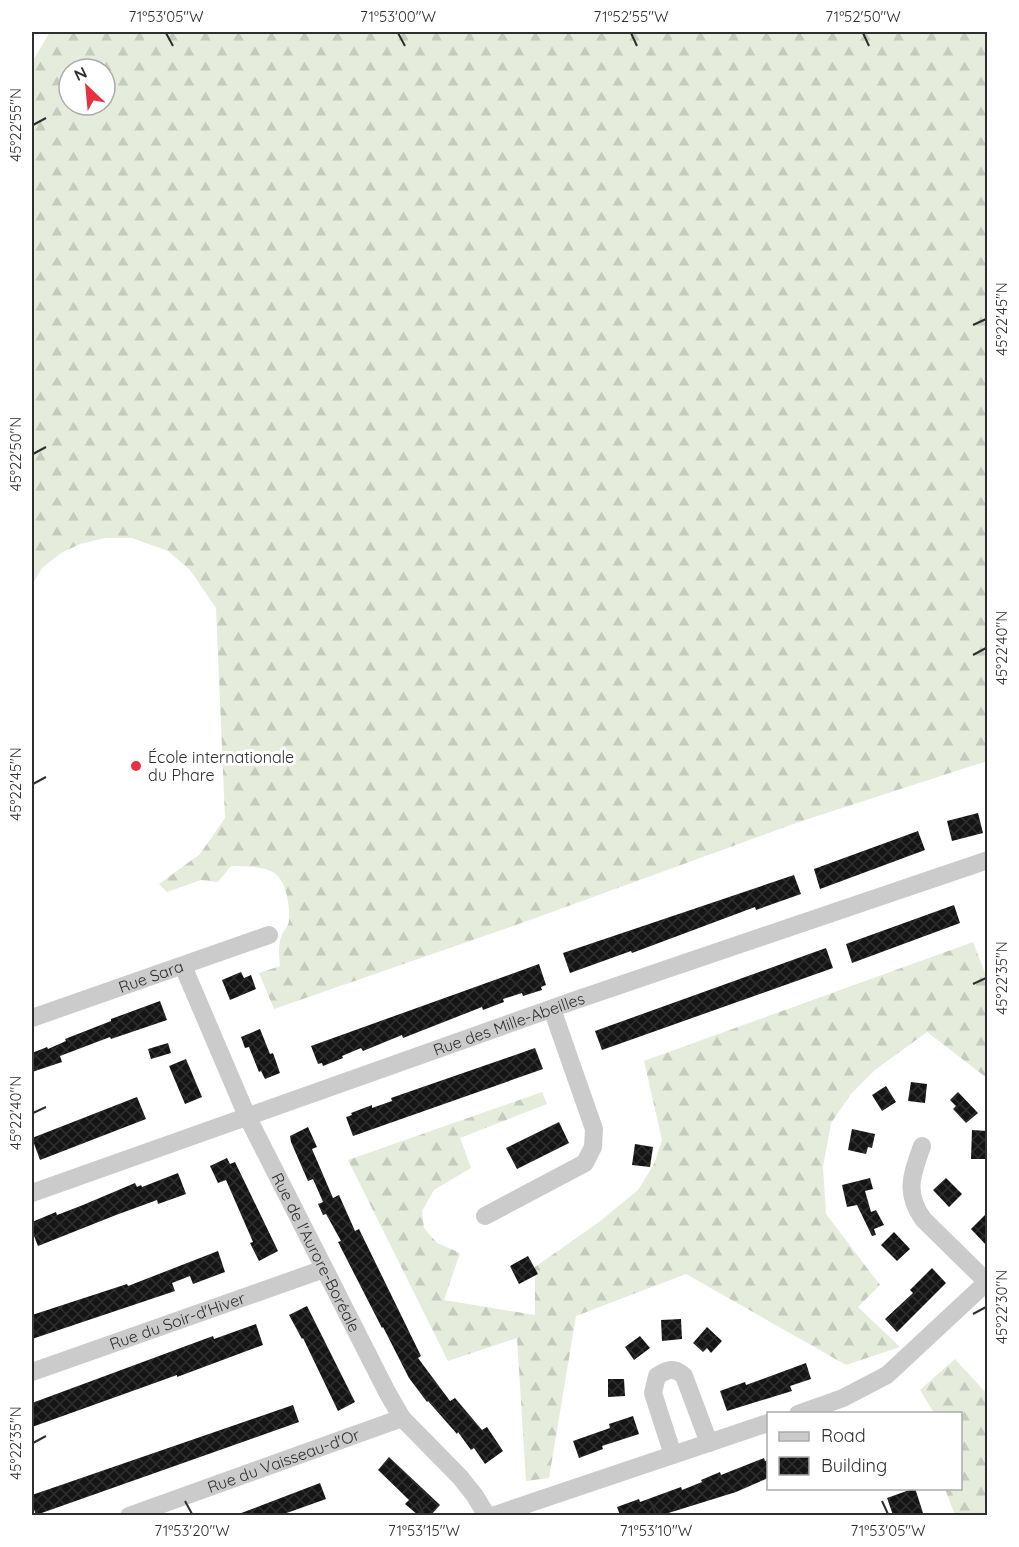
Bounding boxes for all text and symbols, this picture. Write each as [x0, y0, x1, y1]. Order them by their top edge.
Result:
text: 71°53'05"W [128, 7, 204, 26]
text: 71°53'00"W [360, 7, 436, 26]
text: 71°52'55"W [594, 7, 669, 26]
text: 71°52'50"W [825, 7, 901, 26]
north arrow [57, 57, 117, 117]
text: N [71, 62, 90, 85]
text: 45°22'55"N [6, 88, 25, 162]
text: 45°22'45"N [992, 282, 1011, 356]
text: 45°22'50"N [6, 417, 25, 491]
text: 45°22'40"N [992, 611, 1011, 685]
text: 45°22'45"N [6, 747, 25, 821]
place label: École internationale du Phare [148, 747, 294, 785]
marker: École internationale du Phare [129, 759, 143, 773]
text: 45°22'35"N [992, 941, 1011, 1015]
street label: Rue Sara [116, 956, 186, 997]
street label: Rue des Mille-Abeilles [430, 988, 587, 1060]
text: 45°22'40"N [6, 1076, 25, 1150]
street label: Rue de l'Aurore-Boréale [267, 1169, 365, 1335]
text: 45°22'30"N [992, 1270, 1011, 1344]
street label: Rue du Soir-d'Hiver [107, 1288, 248, 1354]
text: 45°22'35"N [6, 1406, 25, 1480]
legend [767, 1412, 962, 1490]
street label: Rue du Vaisseau-d'Or [204, 1424, 362, 1497]
text: Road [821, 1424, 866, 1447]
text: Building [821, 1454, 887, 1477]
text: 71°53'20"W [154, 1521, 230, 1540]
text: 71°53'15"W [388, 1521, 460, 1540]
text: 71°53'10"W [620, 1521, 693, 1540]
text: 71°53'05"W [850, 1521, 926, 1540]

